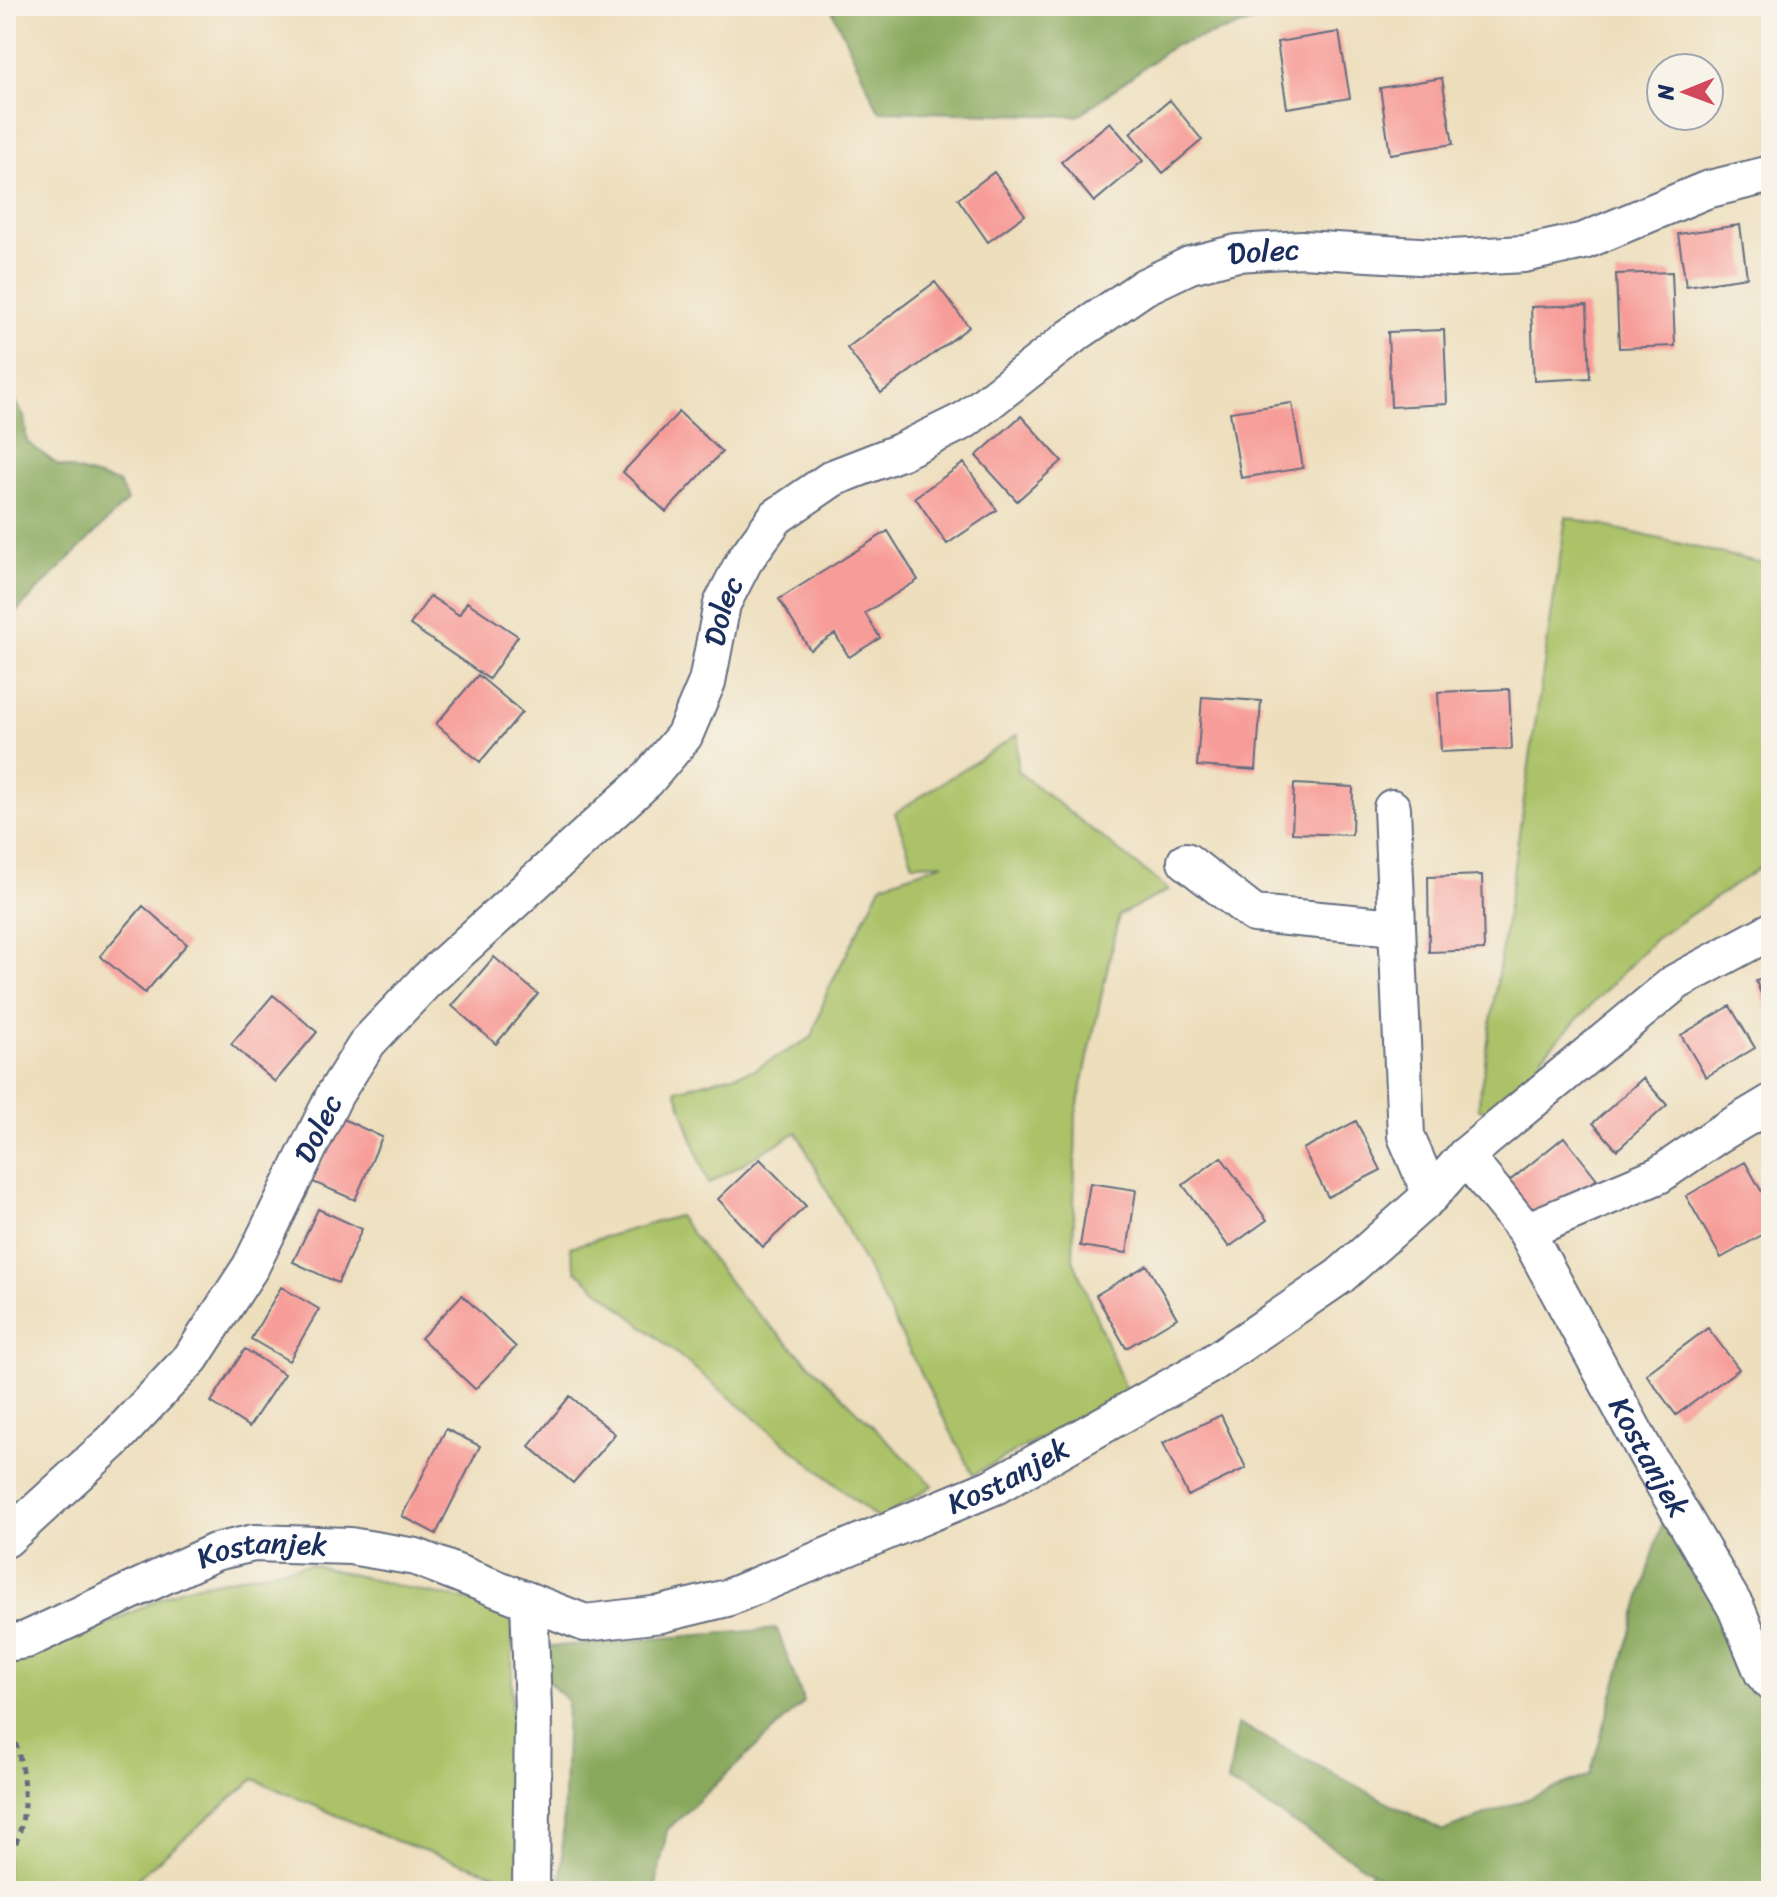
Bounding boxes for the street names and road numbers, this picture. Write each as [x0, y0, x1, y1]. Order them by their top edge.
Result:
street label: Dolec [1221, 222, 1302, 281]
street label: Dolec [687, 565, 760, 651]
street label: Dolec [278, 1084, 358, 1173]
street label: Kostanjek [1593, 1387, 1705, 1528]
street label: Kostanjek [938, 1422, 1080, 1530]
street label: Kostanjek [187, 1516, 328, 1584]

